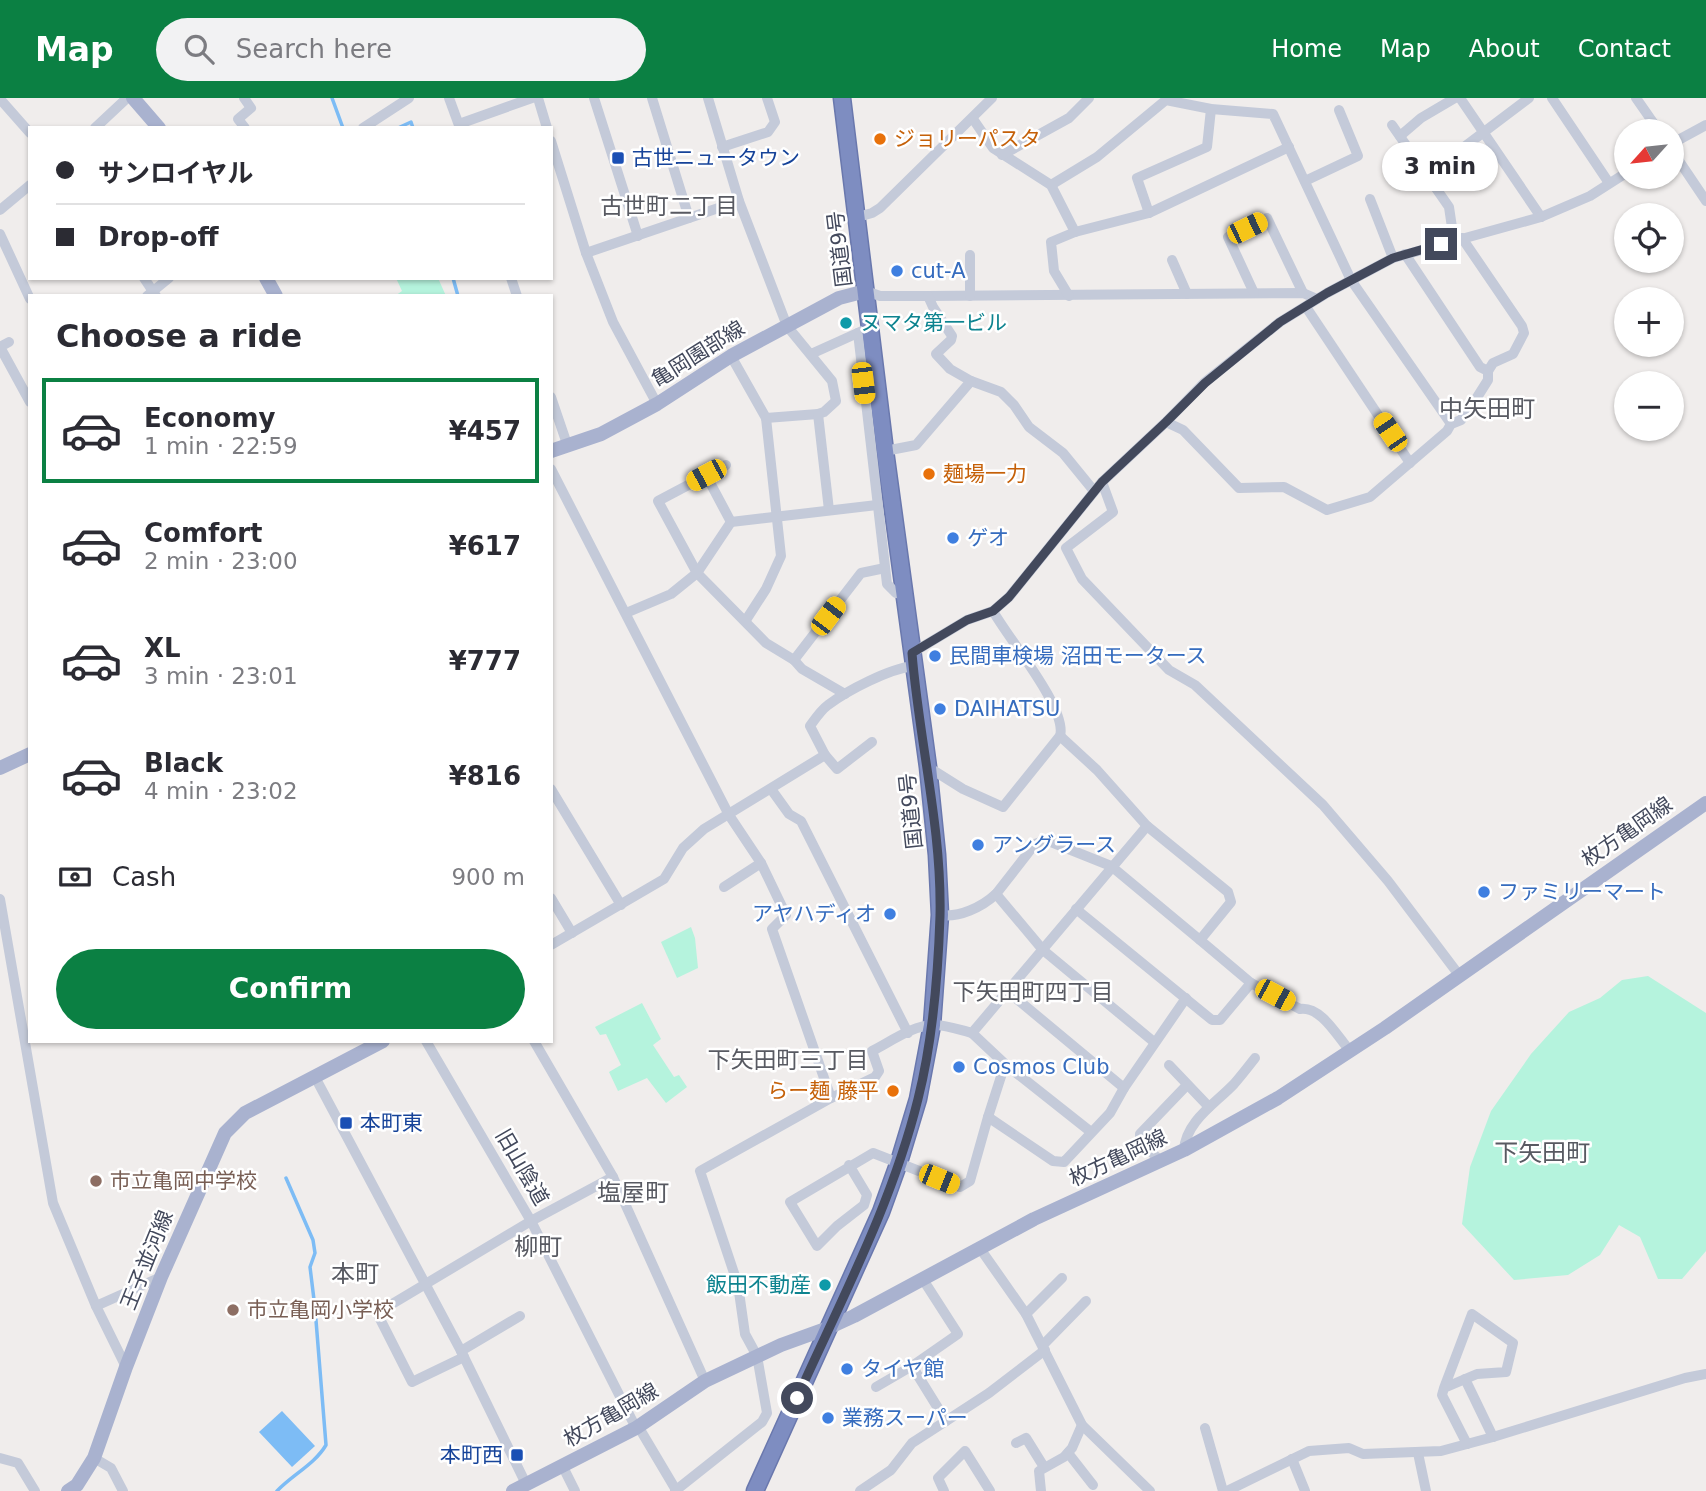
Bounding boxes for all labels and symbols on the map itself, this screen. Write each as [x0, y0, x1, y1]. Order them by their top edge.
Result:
north arrow [1614, 119, 1684, 189]
place label: ジョリーパスタ [894, 127, 1041, 151]
marker: ジョリーパスタ [872, 131, 888, 147]
callout: 3 min [1383, 142, 1499, 192]
place label: 古世ニュータウン [632, 146, 800, 170]
marker: 古世ニュータウン [610, 150, 626, 166]
district label: 古世町二丁目 [600, 193, 738, 219]
car [1224, 209, 1271, 247]
street label: 国道9号 [823, 210, 857, 288]
route end [1425, 228, 1457, 260]
place label: cut-A [911, 259, 966, 283]
marker: cut-A [889, 263, 905, 279]
place label: ヌマタ第一ビル [860, 311, 1007, 335]
marker: ヌマタ第一ビル [838, 315, 854, 331]
street label: 亀岡園部線 [647, 316, 749, 392]
car [851, 361, 876, 405]
district label: 中矢田町 [1439, 395, 1535, 423]
car [1370, 409, 1411, 455]
car [683, 456, 730, 494]
place label: 麺場一力 [943, 462, 1027, 486]
marker: 麺場一力 [921, 466, 937, 482]
place label: ゲオ [967, 526, 1009, 550]
marker: ゲオ [945, 530, 961, 546]
car [807, 593, 850, 639]
place label: 民間車検場 沼田モータース [949, 644, 1207, 668]
marker: 民間車検場 沼田モータース [927, 648, 943, 664]
place label: DAIHATSU [954, 697, 1060, 721]
marker: DAIHATSU [932, 701, 948, 717]
street label: 国道9号 [895, 772, 927, 850]
street label: 枚方亀岡線 [1577, 792, 1677, 872]
place label: アングラース [992, 833, 1116, 857]
marker: アングラース [970, 837, 986, 853]
place label: ファミリーマート [1498, 880, 1666, 904]
marker: ファミリーマート [1476, 884, 1492, 900]
place label: アヤハディオ [752, 902, 876, 926]
marker: アヤハディオ [882, 906, 898, 922]
car [1252, 976, 1299, 1014]
district label: 下矢田町四丁目 [953, 979, 1114, 1005]
district label: 下矢田町三丁目 [708, 1047, 869, 1073]
place label: Cosmos Club [973, 1055, 1110, 1079]
marker: Cosmos Club [951, 1059, 967, 1075]
place label: らー麺 藤平 [767, 1079, 879, 1103]
marker: らー麺 藤平 [885, 1083, 901, 1099]
place label: 本町東 [360, 1111, 423, 1135]
marker: 本町東 [338, 1115, 354, 1131]
street label: 旧山陰道 [491, 1125, 553, 1209]
street label: 枚方亀岡線 [1065, 1125, 1171, 1191]
district label: 下矢田町 [1494, 1139, 1590, 1167]
car [916, 1161, 963, 1197]
place label: 市立亀岡中学校 [110, 1169, 257, 1193]
marker: 市立亀岡中学校 [88, 1173, 104, 1189]
district label: 塩屋町 [597, 1179, 669, 1207]
street label: 王子並河線 [116, 1207, 178, 1313]
district label: 柳町 [514, 1233, 562, 1261]
district label: 本町 [331, 1260, 379, 1288]
place label: 飯田不動産 [706, 1273, 811, 1297]
marker: 飯田不動産 [817, 1277, 833, 1293]
place label: 市立亀岡小学校 [247, 1298, 394, 1322]
marker: 市立亀岡小学校 [225, 1302, 241, 1318]
place label: タイヤ館 [861, 1357, 944, 1381]
marker: タイヤ館 [839, 1361, 855, 1377]
street label: 枚方亀岡線 [560, 1378, 662, 1452]
route start [781, 1382, 813, 1414]
place label: 業務スーパー [842, 1406, 968, 1430]
marker: 業務スーパー [820, 1410, 836, 1426]
place label: 本町西 [440, 1443, 503, 1467]
marker: 本町西 [509, 1447, 525, 1463]

